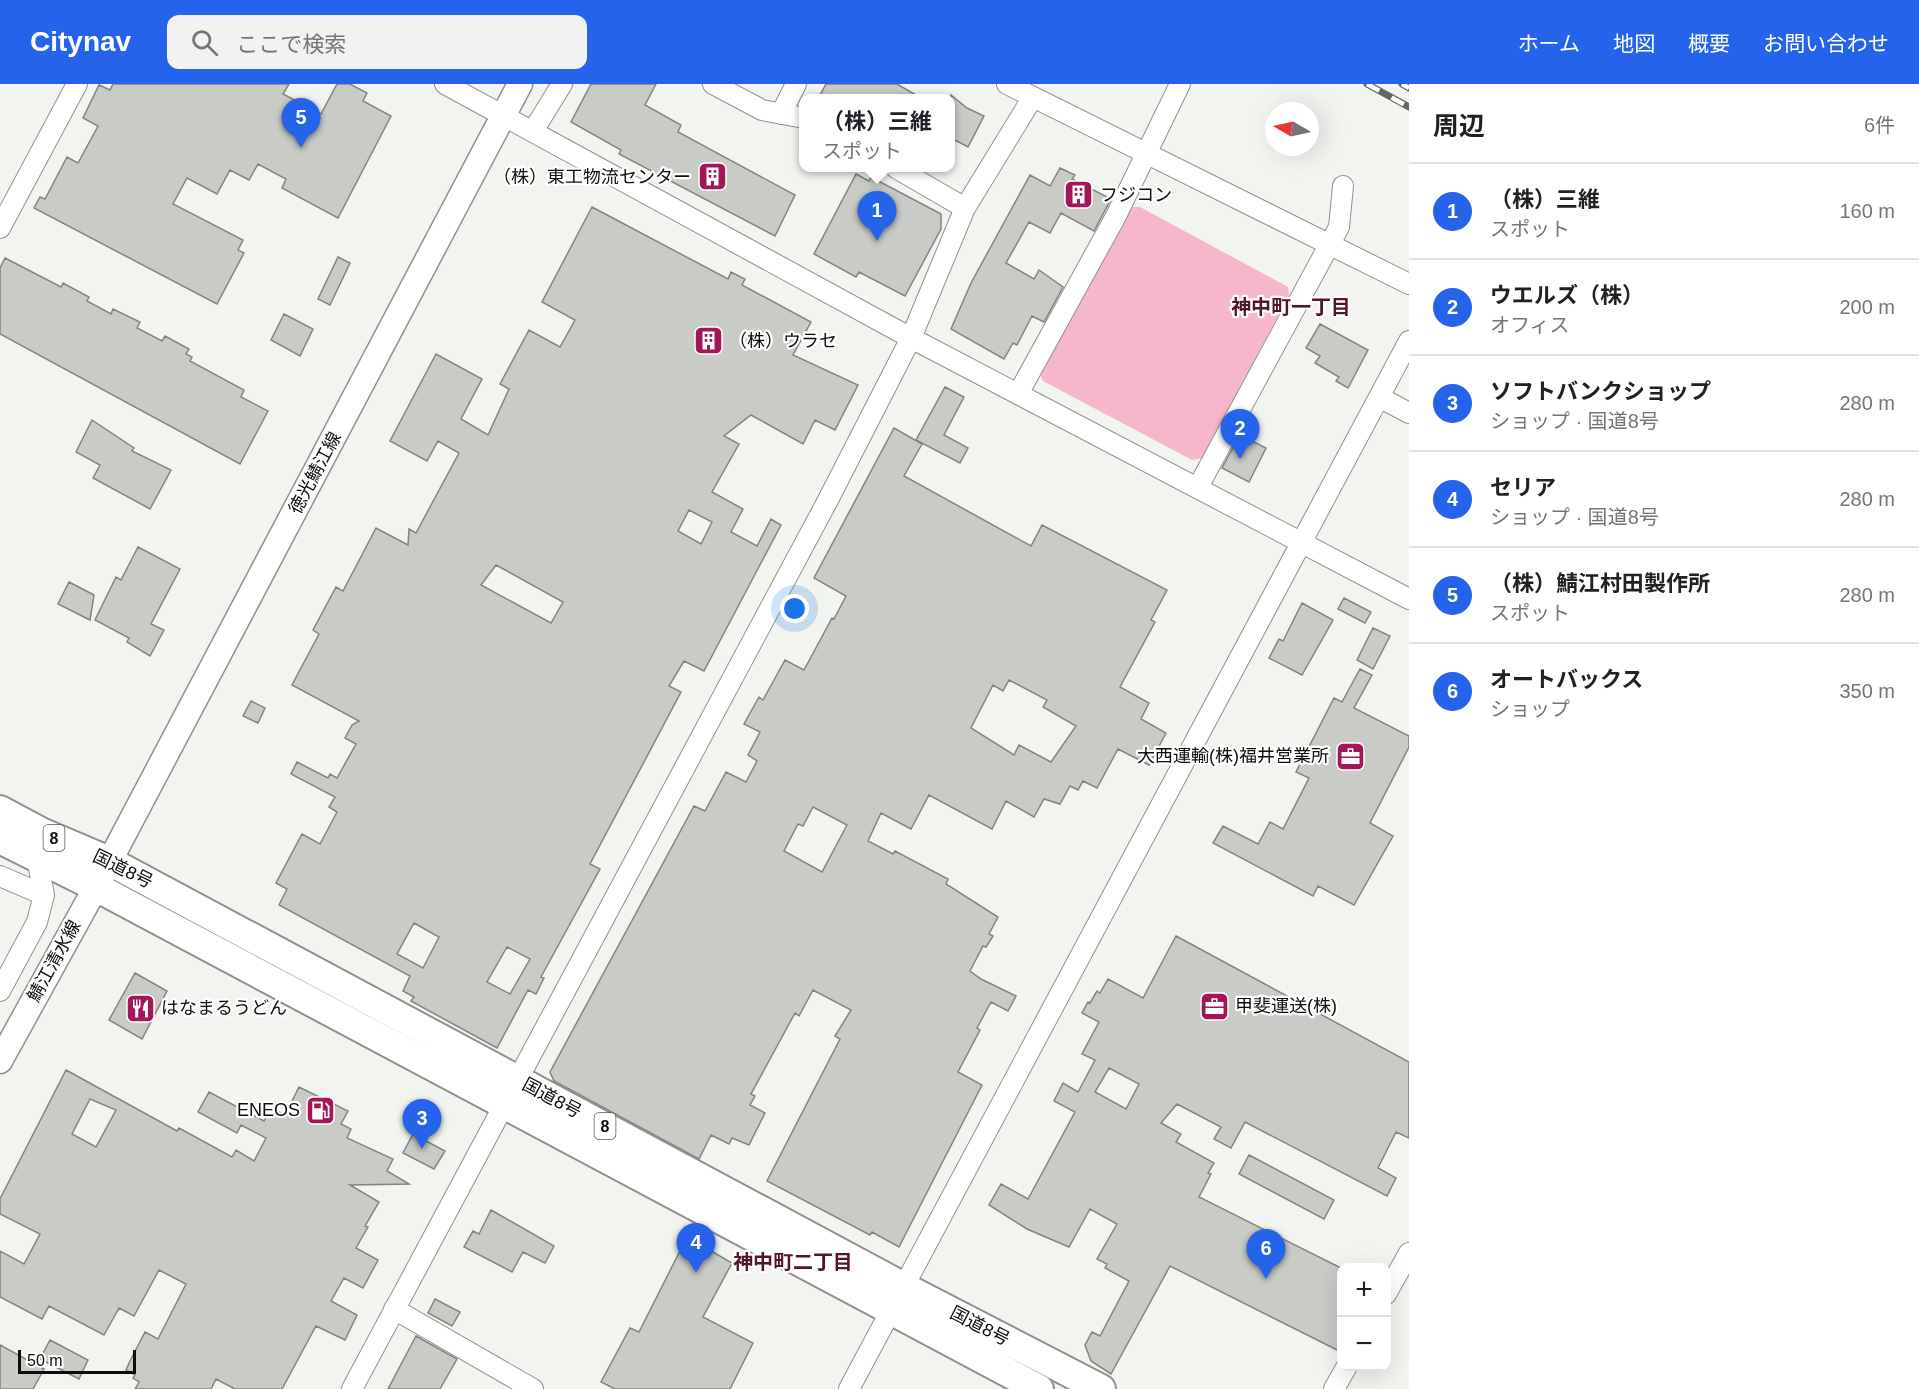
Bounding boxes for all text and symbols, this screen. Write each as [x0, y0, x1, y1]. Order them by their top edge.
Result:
search box [167, 15, 587, 69]
text: Citynav [30, 26, 131, 57]
icon: search [188, 26, 221, 59]
text: ここで検索 [236, 32, 346, 57]
text: ホーム [1518, 32, 1580, 55]
text: 地図 [1613, 32, 1655, 55]
text: 概要 [1688, 32, 1730, 55]
text: お問い合わせ [1763, 32, 1889, 55]
popup [799, 94, 955, 172]
pin: 5 [282, 98, 320, 148]
north arrow [1265, 102, 1319, 156]
text: （株）三維 [822, 109, 932, 134]
text: 周辺 [1433, 111, 1485, 141]
text: 6件 [1864, 114, 1895, 136]
text: スポット [822, 140, 902, 162]
building icon: （株）東工物流センター [696, 161, 728, 193]
place label: （株）東工物流センター [493, 167, 691, 187]
building icon: フジコン [1063, 179, 1095, 211]
place label: フジコン [1100, 185, 1172, 205]
text: （株）三維 [1490, 187, 1600, 212]
pin: 1 [858, 192, 896, 241]
text: 1 [1447, 200, 1458, 222]
text: 160 m [1839, 200, 1895, 222]
text: スポット [1490, 218, 1570, 240]
text: ウエルズ（株） [1490, 283, 1644, 308]
district label: 神中町一丁目 [1231, 296, 1351, 318]
text: 2 [1447, 296, 1458, 318]
text: 200 m [1839, 296, 1895, 318]
text: オフィス [1490, 314, 1570, 336]
building icon: （株）ウラセ [692, 325, 724, 357]
place label: （株）ウラセ [729, 331, 837, 351]
text: ソフトバンクショップ [1490, 379, 1711, 404]
text: 3 [1447, 392, 1458, 414]
text: 280 m [1839, 392, 1895, 414]
pin: 2 [1220, 410, 1260, 459]
text: ショップ · 国道8号 [1490, 410, 1659, 432]
street label: 徳光鯖江線 [285, 429, 345, 517]
text: セリア [1490, 475, 1556, 500]
text: 4 [1447, 488, 1458, 510]
text: 280 m [1839, 488, 1895, 510]
text: ショップ · 国道8号 [1490, 506, 1659, 528]
text: （株）鯖江村田製作所 [1490, 571, 1710, 596]
text: 5 [1447, 584, 1458, 606]
text: 280 m [1839, 584, 1895, 606]
your location [780, 594, 809, 623]
text: スポット [1490, 602, 1570, 624]
text: オートバックス [1490, 667, 1643, 692]
text: 6 [1447, 680, 1458, 702]
text: 350 m [1839, 680, 1895, 702]
text: ショップ [1490, 698, 1570, 720]
office icon: 大西運輸(株)福井営業所 [1334, 740, 1366, 772]
place label: 大西運輸(株)福井営業所 [1137, 746, 1329, 766]
road number: 8 [44, 825, 64, 851]
street label: 国道8号 [90, 846, 156, 892]
street label: 鯖江清水線 [23, 917, 85, 1005]
office icon: 甲斐運送(株) [1198, 990, 1230, 1022]
restaurant icon: はなまるうどん [124, 992, 156, 1024]
place label: 甲斐運送(株) [1235, 996, 1337, 1016]
place label: はなまるうどん [161, 998, 287, 1018]
street label: 国道8号 [519, 1074, 585, 1122]
fuel station icon: ENEOS [305, 1094, 337, 1126]
place label: ENEOS [237, 1100, 300, 1120]
pin: 3 [402, 1100, 442, 1149]
road number: 8 [594, 1113, 616, 1139]
pin: 4 [676, 1224, 716, 1273]
pin: 6 [1246, 1230, 1286, 1279]
district label: 神中町二丁目 [733, 1251, 853, 1273]
map controls [1337, 1263, 1391, 1371]
button: + [1337, 1263, 1391, 1317]
street label: 国道8号 [947, 1303, 1013, 1349]
button: − [1337, 1317, 1391, 1371]
scale bar [18, 1347, 136, 1374]
text: 50 m [27, 1352, 63, 1369]

